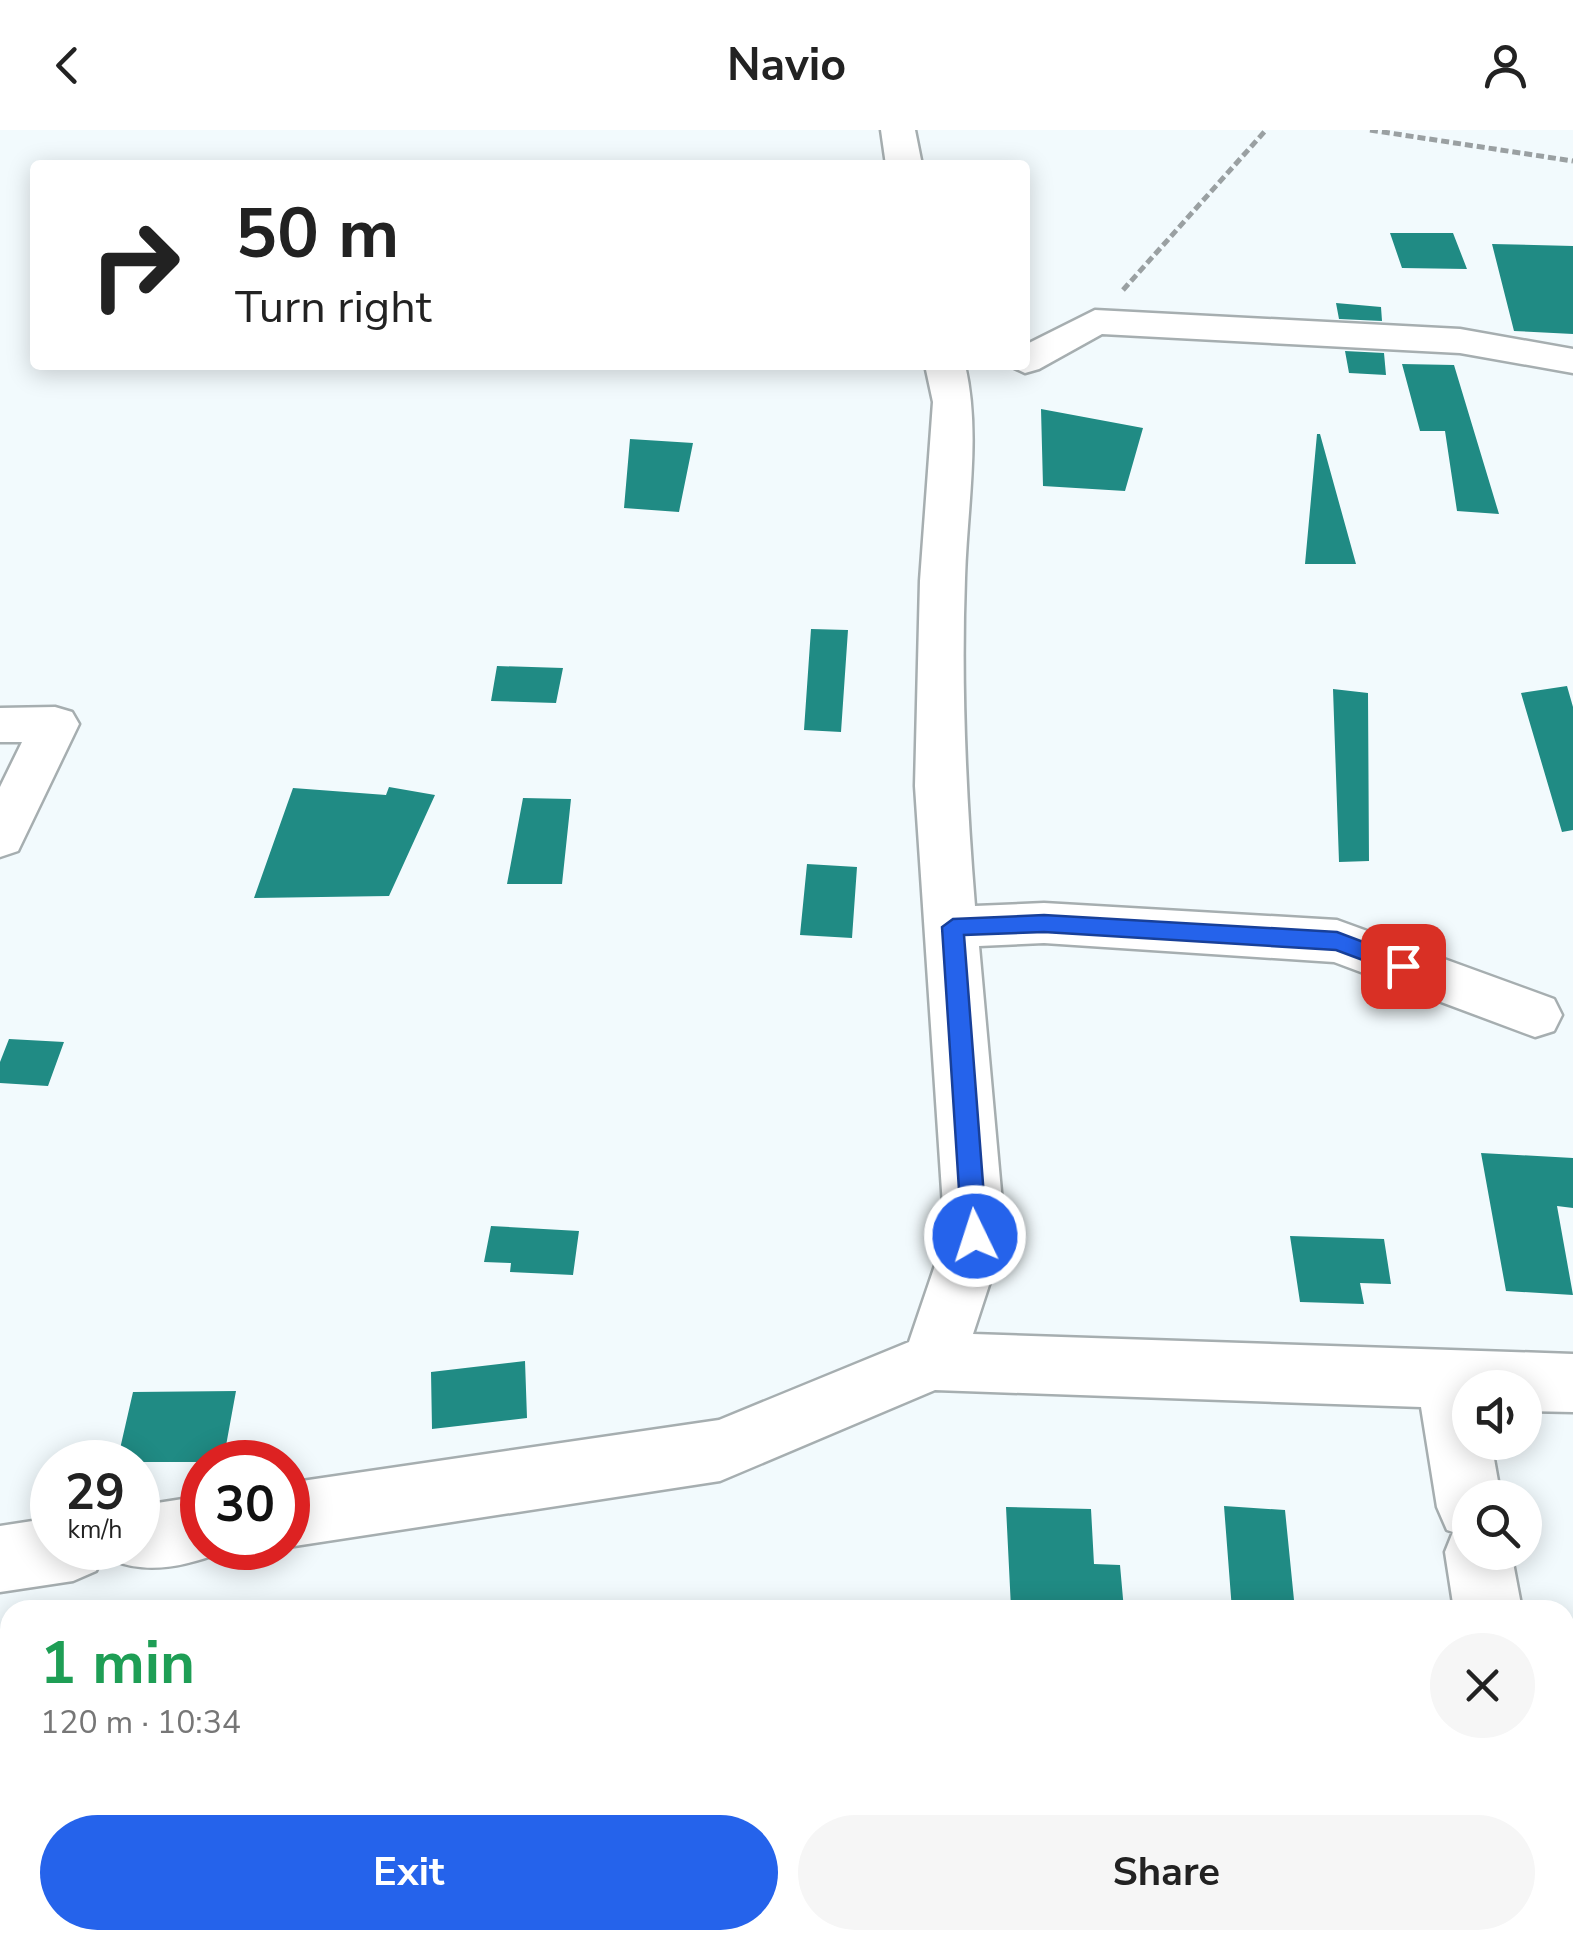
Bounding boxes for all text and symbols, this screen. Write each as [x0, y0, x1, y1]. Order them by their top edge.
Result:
text: Navio [727, 35, 846, 96]
icon: back [40, 38, 95, 93]
icon: person [1478, 38, 1533, 93]
text: 50 m [235, 186, 399, 282]
icon: right [70, 200, 200, 330]
text: Turn right [235, 277, 432, 338]
pin [1361, 924, 1446, 1009]
icon: arrive [1376, 939, 1431, 994]
position arrow [923, 1184, 1027, 1288]
map controls [1452, 1370, 1542, 1570]
button: sound [1452, 1370, 1542, 1460]
speed limit sign: 30 [180, 1440, 310, 1570]
text: 29 [65, 1458, 125, 1527]
button: search [1452, 1480, 1542, 1570]
text: km/h [67, 1513, 123, 1547]
text: 1 min [40, 1622, 195, 1704]
button: close [1430, 1633, 1535, 1738]
text: 120 m · 10:34 [40, 1701, 241, 1744]
button: Exit [40, 1815, 778, 1930]
button: Share [798, 1815, 1535, 1930]

